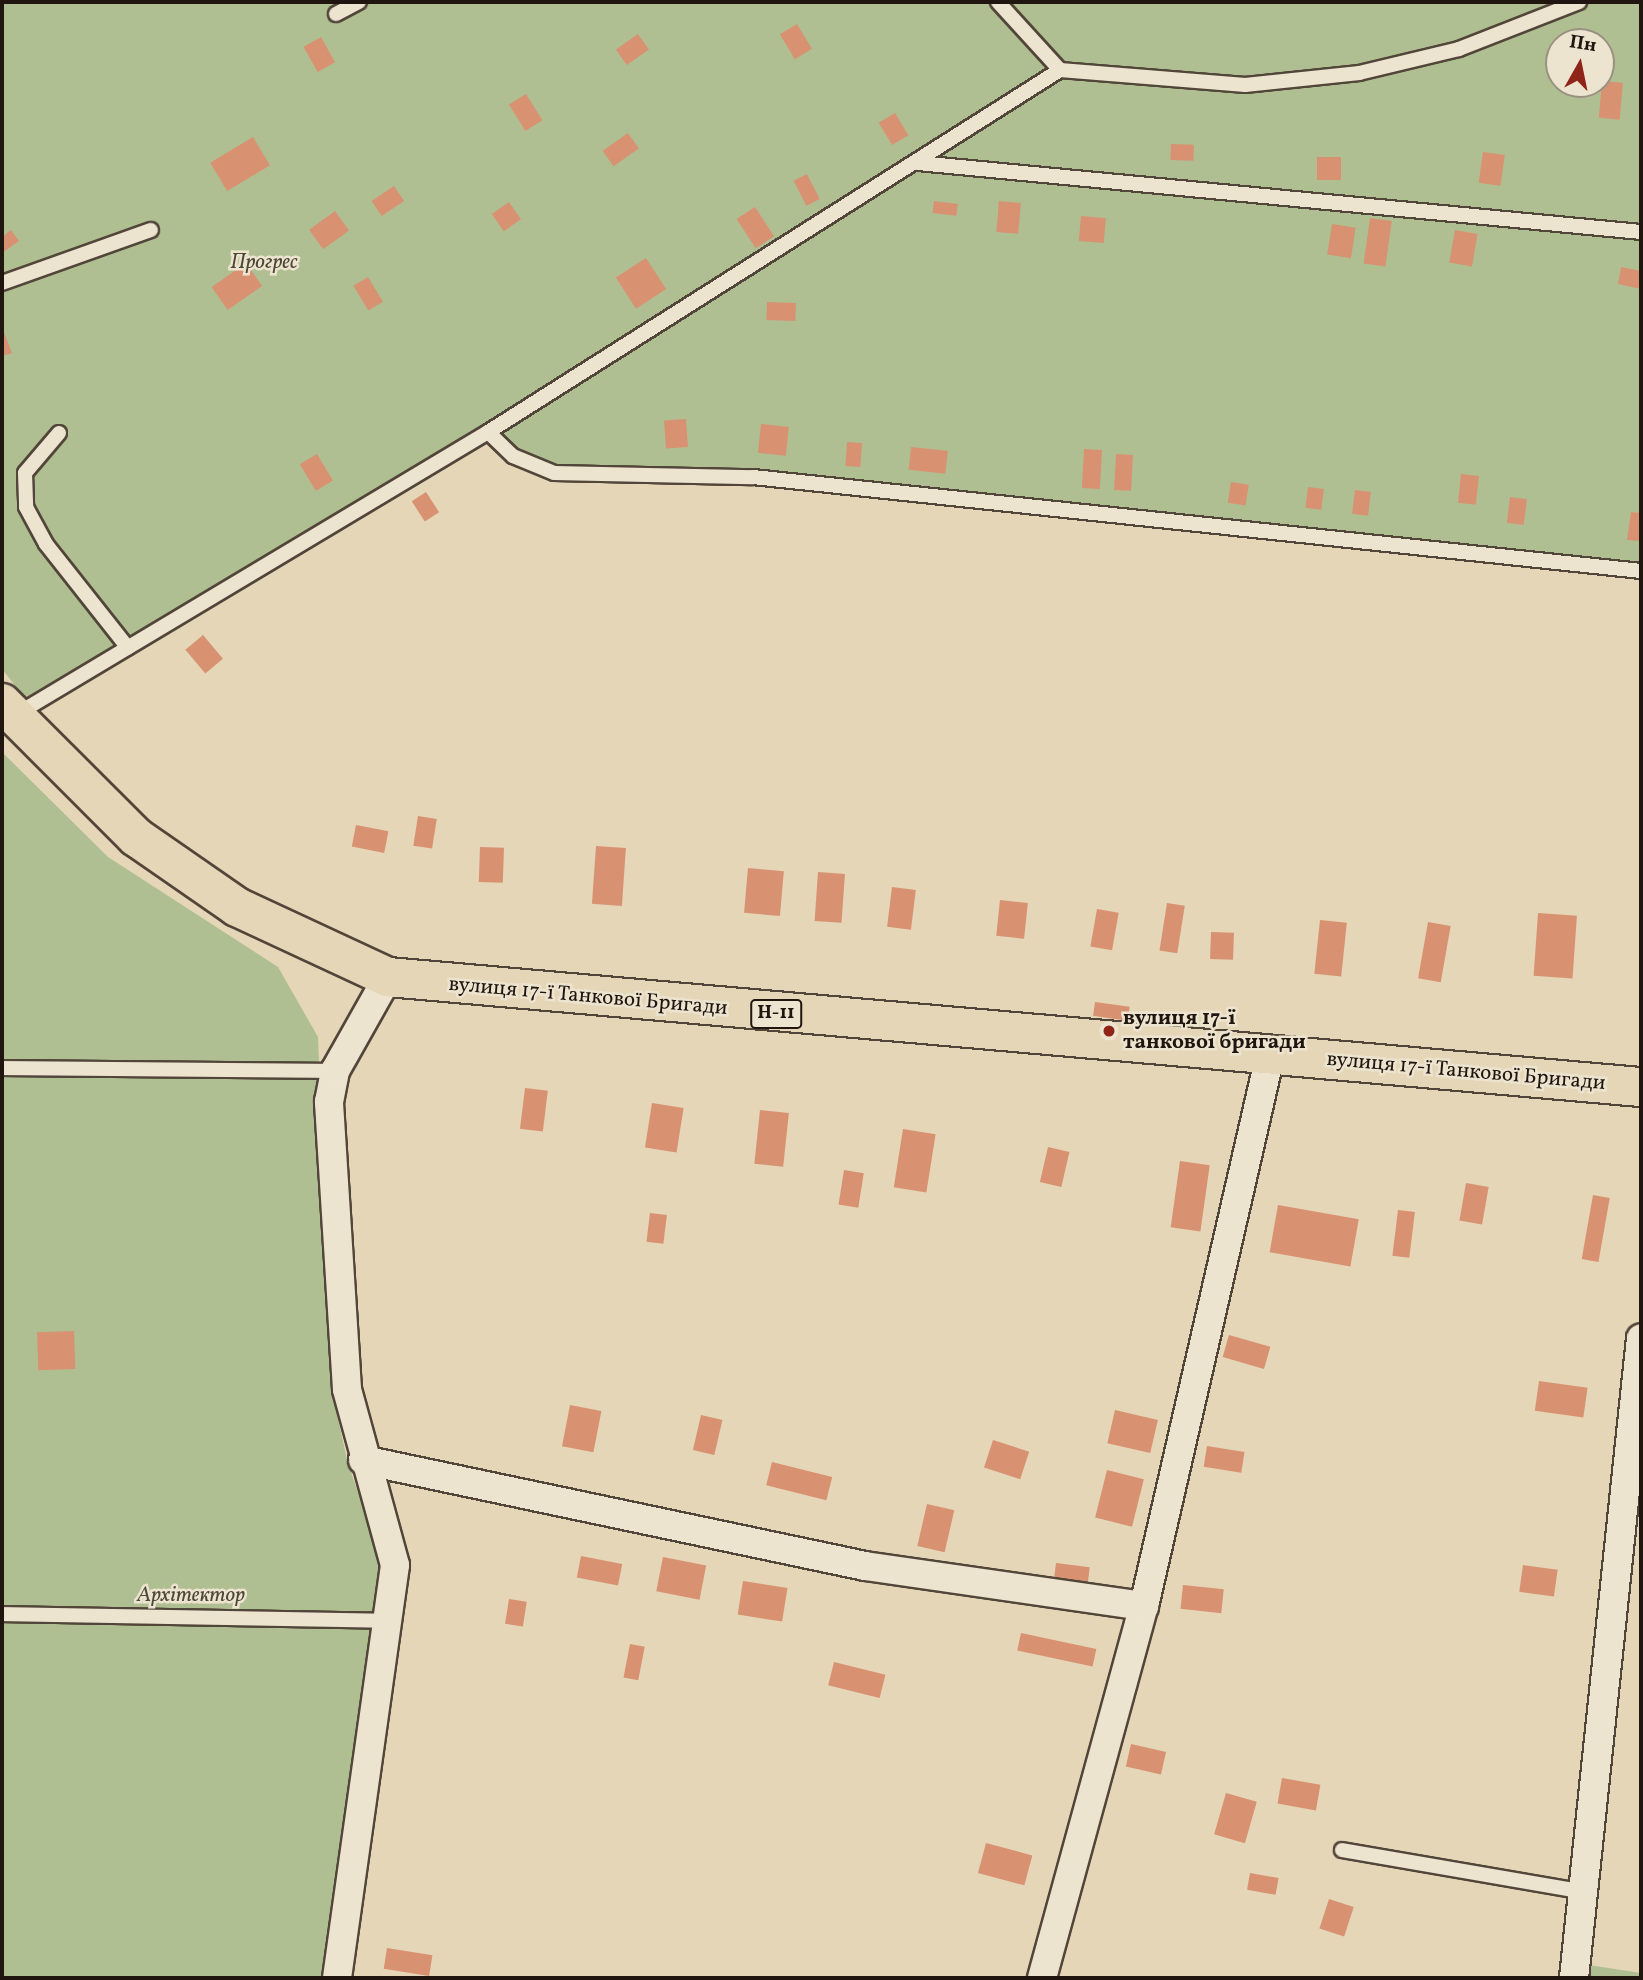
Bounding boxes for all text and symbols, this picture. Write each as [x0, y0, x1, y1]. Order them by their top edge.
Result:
north arrow [1545, 28, 1615, 98]
text: Пн [1568, 29, 1598, 59]
park label: Прогрес [230, 250, 298, 276]
street label: вулиця 17-ї Танкової Бригади [447, 972, 729, 1022]
road number: Н-11 [750, 998, 802, 1030]
place label: вулиця 17-ї танкової бригади [1123, 1006, 1306, 1056]
marker: вулиця 17-ї танкової бригади [1101, 1023, 1117, 1039]
street label: вулиця 17-ї Танкової Бригади [1325, 1047, 1607, 1097]
park label: Архітектор [137, 1583, 245, 1609]

